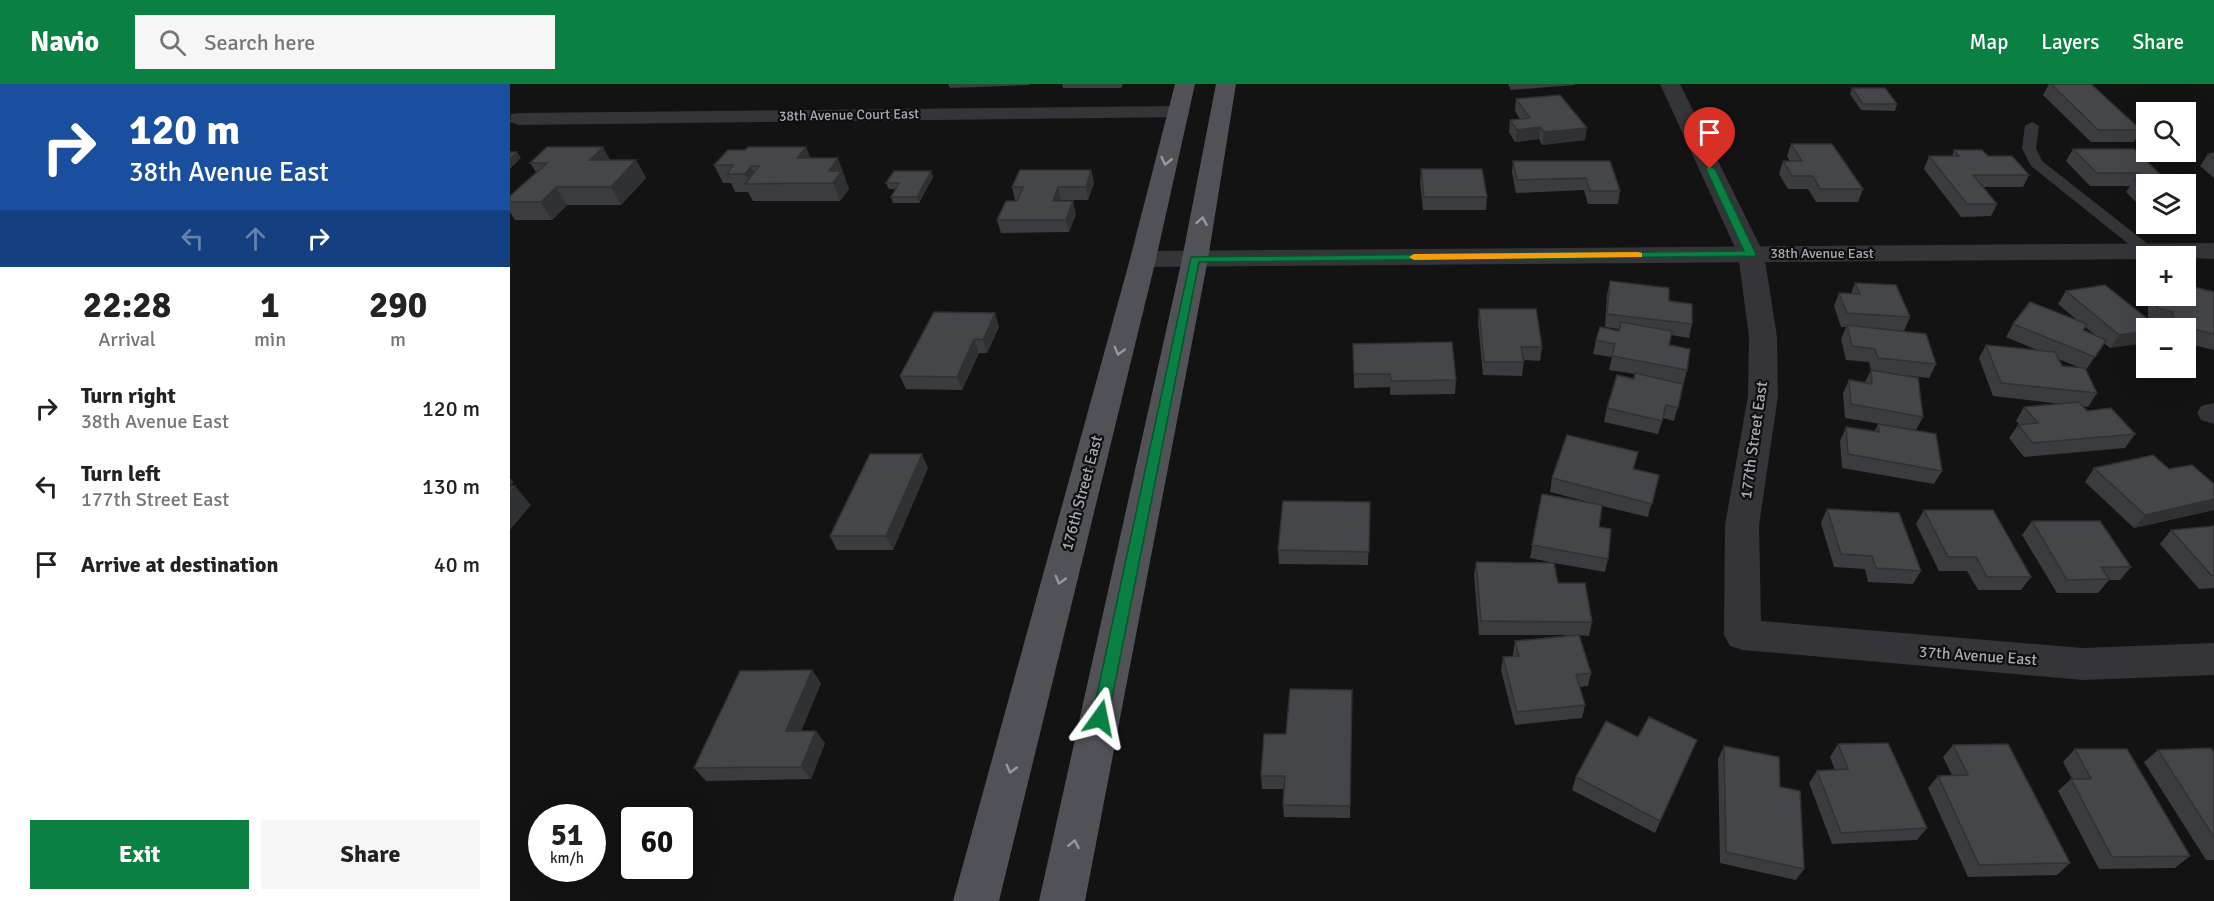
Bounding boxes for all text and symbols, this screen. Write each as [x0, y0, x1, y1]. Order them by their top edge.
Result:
search box [135, 15, 555, 69]
text: Navio [30, 25, 99, 59]
icon: search [156, 26, 189, 59]
text: Search here [204, 29, 315, 56]
text: Map [1970, 29, 2008, 55]
text: Layers [2041, 29, 2099, 55]
text: Share [2132, 29, 2184, 55]
map controls [2136, 102, 2196, 378]
button: search [2136, 102, 2196, 162]
text: 120 m [129, 105, 240, 156]
street label: 38th Avenue Court East [779, 105, 919, 125]
pin [1684, 107, 1735, 169]
icon: right [30, 108, 108, 186]
icon: arrive [1693, 116, 1726, 149]
text: 38th Avenue East [129, 156, 329, 189]
one-way arrow [1161, 156, 1174, 166]
button: layers [2136, 174, 2196, 234]
one-way arrow [1195, 216, 1207, 225]
icon: left [176, 222, 209, 255]
icon: ahead [239, 222, 272, 255]
icon: right [302, 222, 335, 255]
street label: 38th Avenue East [1770, 245, 1874, 262]
button: + [2136, 246, 2196, 306]
text: 22:28 [83, 283, 171, 328]
text: 1 [260, 283, 280, 328]
text: 290 [369, 283, 427, 328]
button: − [2136, 318, 2196, 378]
text: Arrival [98, 327, 156, 352]
text: min [254, 327, 286, 352]
text: m [390, 327, 406, 352]
one-way arrow [1114, 345, 1127, 355]
street label: 177th Street East [1736, 379, 1772, 500]
text: Turn right [81, 382, 176, 409]
icon: right [30, 392, 63, 425]
text: 120 m [422, 395, 480, 422]
text: 38th Avenue East [81, 409, 229, 434]
street label: 176th Street East [1057, 433, 1107, 553]
text: Turn left [81, 460, 161, 487]
icon: left [30, 470, 63, 503]
text: 130 m [422, 473, 480, 500]
text: 177th Street East [81, 487, 229, 512]
icon: arrive [30, 548, 63, 581]
text: Arrive at destination [81, 551, 278, 578]
text: 40 m [434, 551, 480, 578]
one-way arrow [1054, 575, 1067, 585]
street label: 37th Avenue East [1918, 642, 2038, 670]
position arrow [1068, 686, 1132, 750]
one-way arrow [1005, 764, 1018, 774]
speed limit sign: 60 [618, 804, 696, 882]
text: 51 [551, 817, 583, 854]
button: Exit [30, 820, 249, 889]
button: Share [261, 820, 480, 889]
one-way arrow [1067, 839, 1080, 849]
text: km/h [550, 849, 584, 867]

